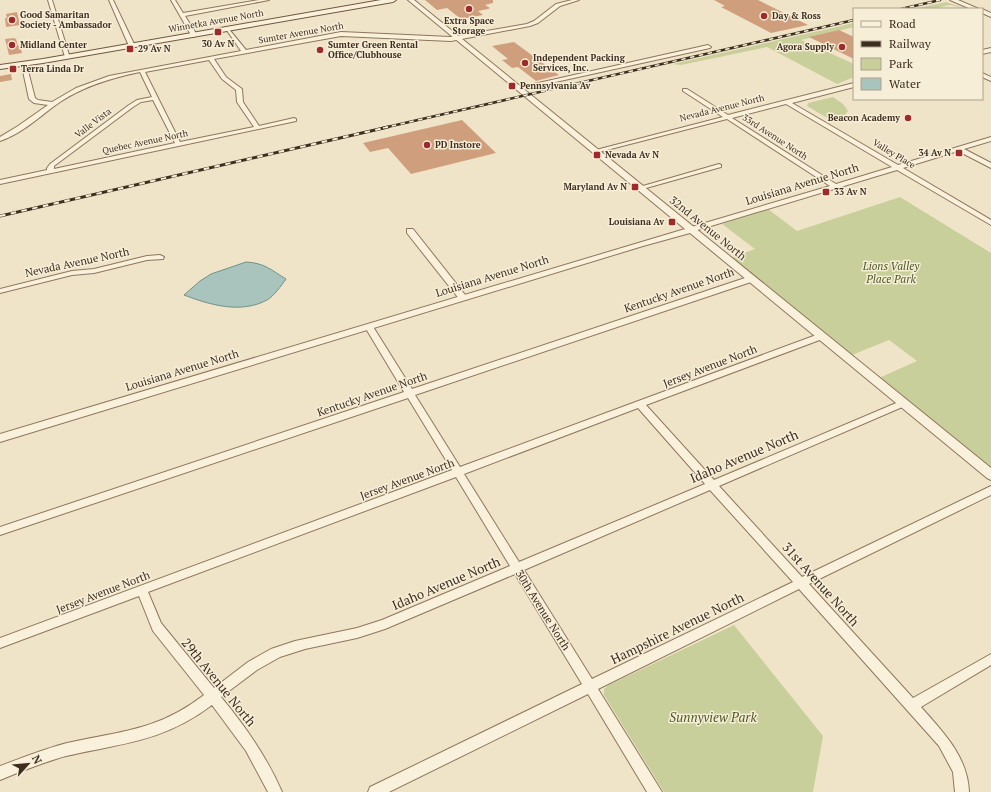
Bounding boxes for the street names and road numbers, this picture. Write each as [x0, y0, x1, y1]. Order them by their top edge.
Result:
street label: Winnetka Avenue North [168, 7, 265, 35]
street label: Sumter Avenue North [257, 19, 345, 46]
street label: Nevada Avenue North [678, 91, 766, 124]
street label: Valle Vista [72, 105, 114, 141]
street label: 33rd Avenue North [740, 111, 810, 163]
street label: Quebec Avenue North [101, 127, 190, 157]
street label: Valley Place [870, 137, 918, 172]
street label: Louisiana Avenue North [744, 160, 861, 208]
street label: 32nd Avenue North [667, 193, 750, 263]
street label: Nevada Avenue North [24, 244, 131, 280]
street label: Louisiana Avenue North [434, 252, 551, 300]
street label: Kentucky Avenue North [622, 264, 736, 315]
street label: Jersey Avenue North [661, 341, 759, 390]
street label: Louisiana Avenue North [124, 346, 241, 394]
street label: Kentucky Avenue North [315, 368, 429, 419]
street label: Idaho Avenue North [687, 425, 801, 487]
street label: Jersey Avenue North [358, 455, 457, 503]
street label: 31st Avenue North [778, 538, 864, 630]
street label: Idaho Avenue North [389, 552, 503, 614]
street label: Jersey Avenue North [54, 567, 152, 616]
street label: 30th Avenue North [513, 567, 574, 653]
street label: Hampshire Avenue North [607, 588, 747, 668]
street label: 29th Avenue North [178, 634, 261, 730]

